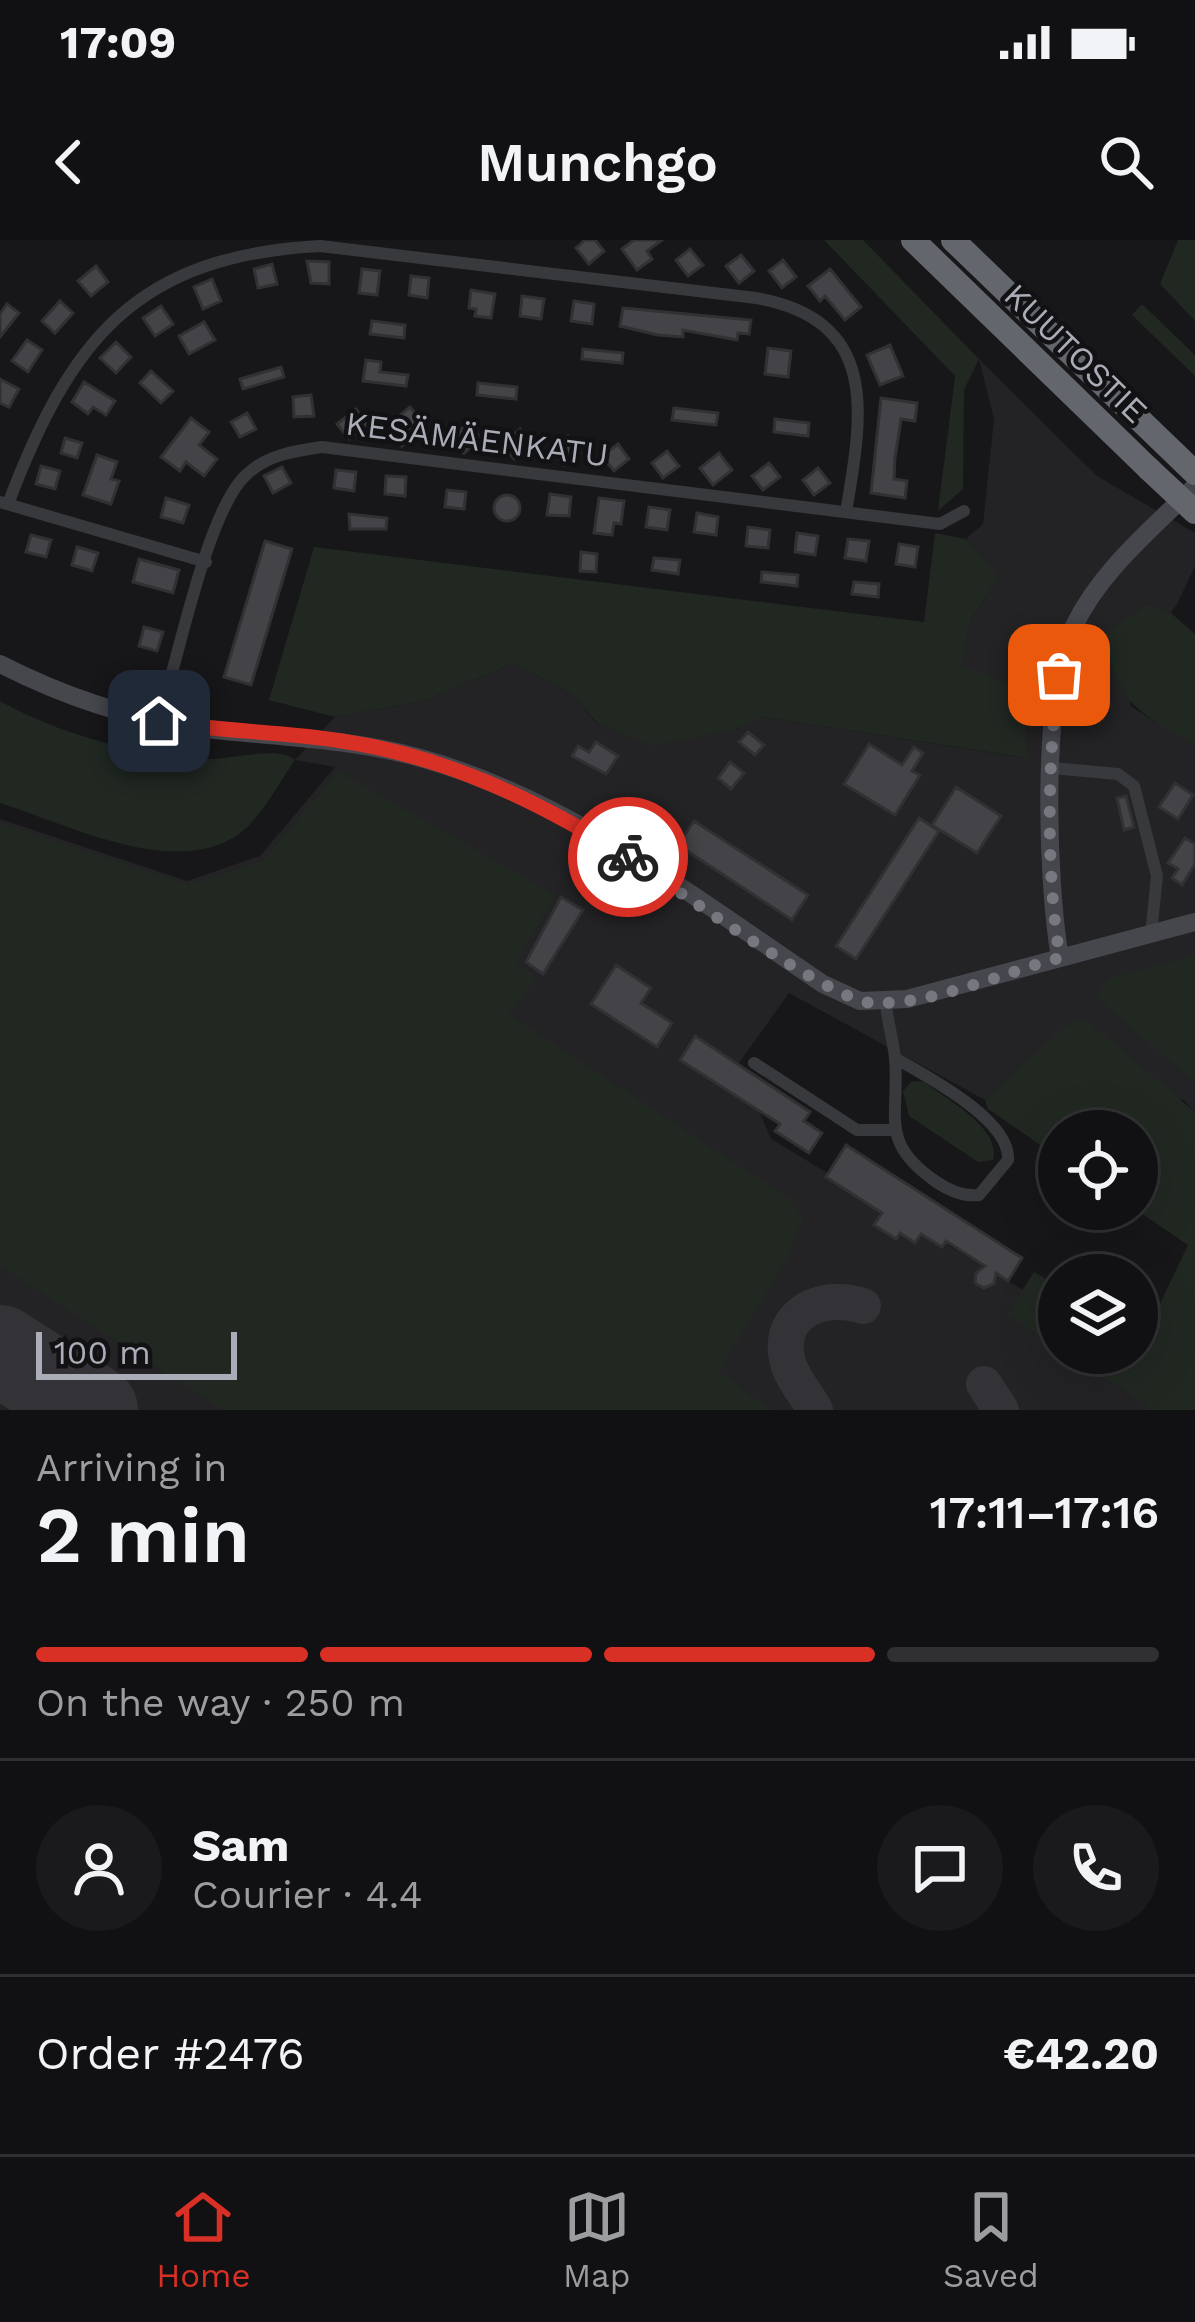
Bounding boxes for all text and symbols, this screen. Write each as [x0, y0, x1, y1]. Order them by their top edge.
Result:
text: 17:09 [60, 16, 176, 69]
icon: back [36, 129, 102, 195]
icon: search [1093, 129, 1159, 195]
text: Munchgo [477, 131, 718, 194]
street label: KUUTOSTIE [997, 275, 1155, 431]
street label: KESÄMÄENKATU [343, 404, 611, 474]
pin [1008, 624, 1110, 726]
icon: bag [1026, 642, 1092, 708]
pin [108, 670, 210, 772]
icon: home [126, 688, 192, 754]
courier [568, 797, 688, 917]
icon: bike [595, 824, 661, 890]
map controls [1038, 1110, 1158, 1374]
button: locate [1038, 1110, 1158, 1230]
button: layers [1038, 1254, 1158, 1374]
scale bar [36, 1326, 237, 1379]
text: 100 m [54, 1333, 151, 1372]
text: Arriving in [36, 1445, 227, 1490]
text: 17:11–17:16 [930, 1486, 1159, 1539]
text: 2 min [36, 1489, 250, 1581]
text: On the way · 250 m [36, 1680, 405, 1725]
button: person [36, 1805, 162, 1931]
button: chat [877, 1805, 1003, 1931]
button: phone [1033, 1805, 1159, 1931]
text: Sam [192, 1819, 289, 1872]
text: Courier · 4.4 [192, 1872, 423, 1917]
text: Order #2476 [36, 2027, 305, 2080]
text: €42.20 [1003, 2027, 1159, 2080]
tab: Home [156, 2184, 251, 2295]
tab: Map [563, 2184, 630, 2295]
tab: Saved [943, 2184, 1039, 2295]

